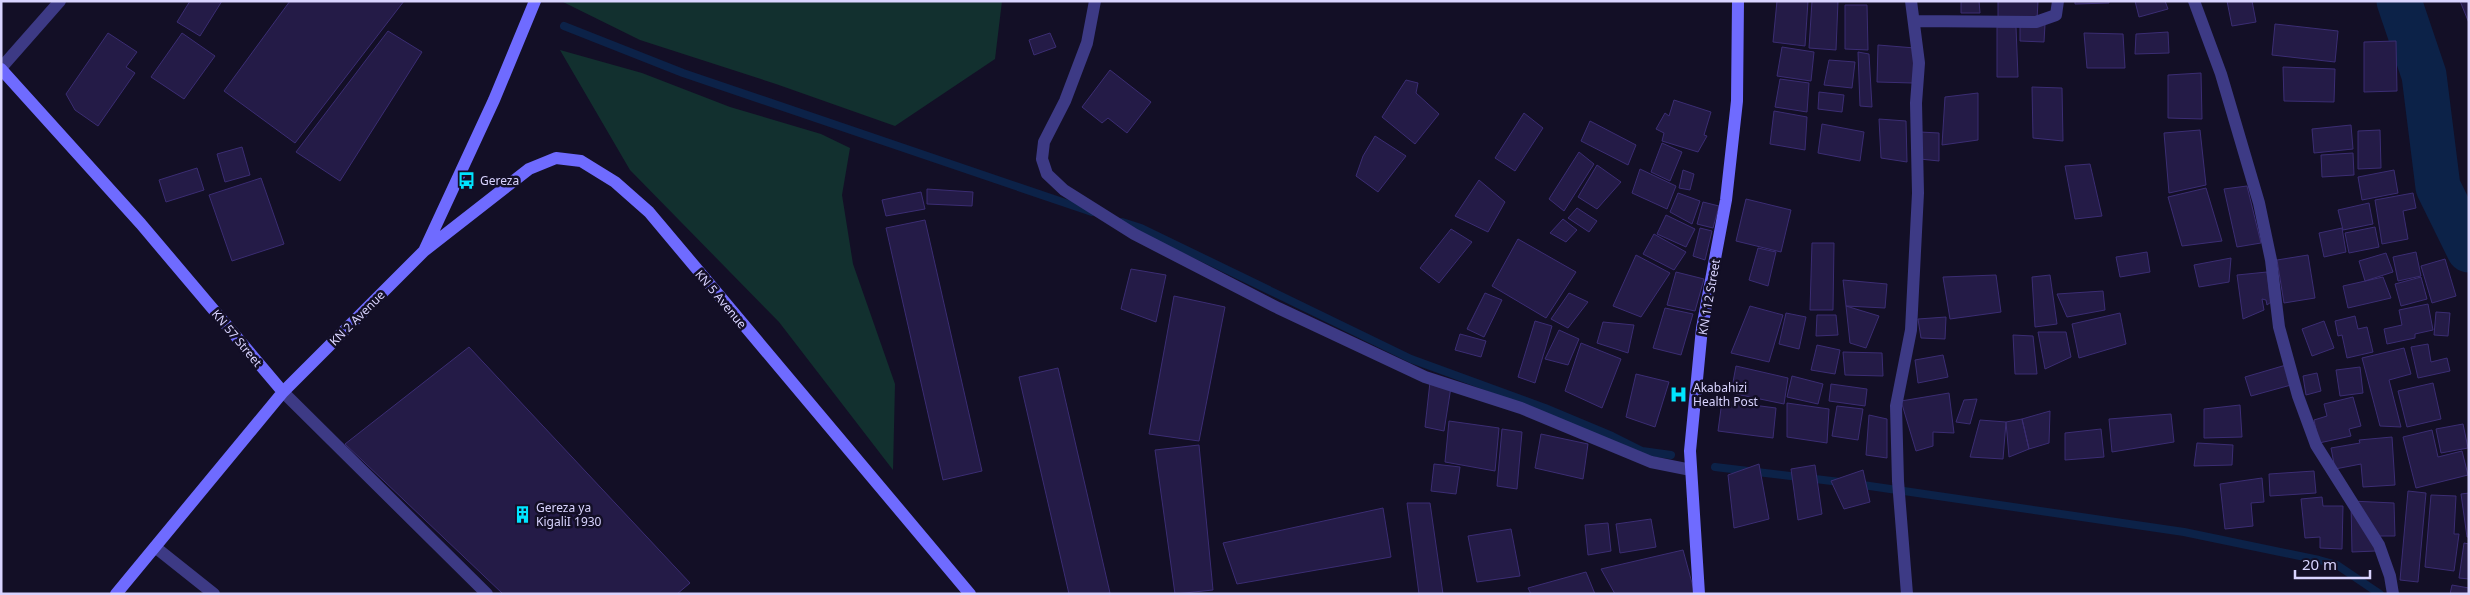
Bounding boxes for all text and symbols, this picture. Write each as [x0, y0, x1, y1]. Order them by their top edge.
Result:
bus stop icon: Gereza [456, 170, 476, 190]
place label: Gereza [480, 172, 519, 189]
street label: KN 112 Street [1694, 257, 1724, 336]
street label: KN 5 Avenue [691, 266, 751, 332]
street label: KN 2 Avenue [326, 286, 389, 349]
street label: KN 57 Street [208, 306, 266, 371]
place label: Akabahizi Health Post [1693, 379, 1759, 410]
hospital icon: Akabahizi Health Post [1669, 384, 1689, 404]
place label: Gereza ya KigaliI 1930 [536, 499, 602, 530]
building icon: Gereza ya KigaliI 1930 [512, 504, 532, 524]
scale bar [2295, 548, 2370, 580]
text: 20 m [2302, 554, 2337, 574]

